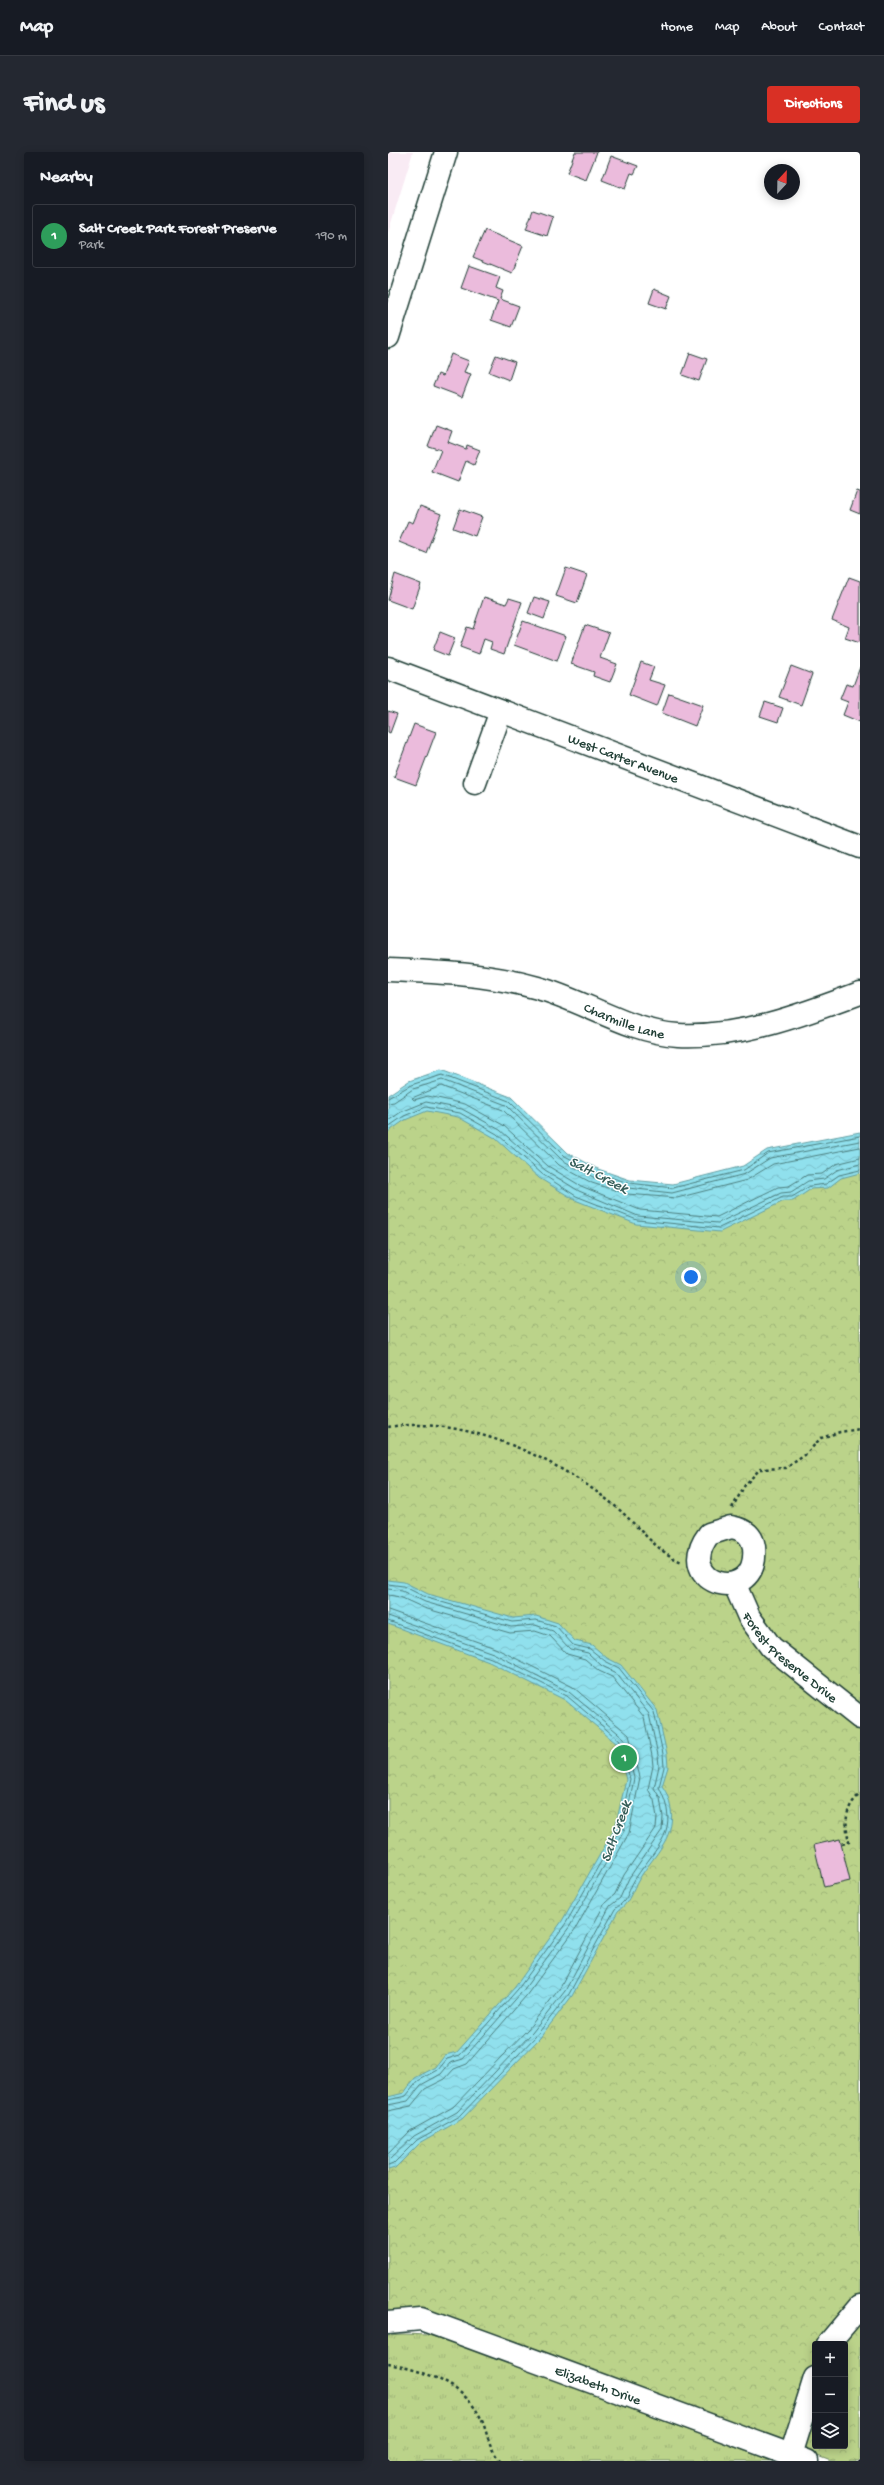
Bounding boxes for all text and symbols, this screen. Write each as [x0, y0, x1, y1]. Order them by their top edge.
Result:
text: Map [20, 16, 53, 39]
text: Home [661, 19, 693, 36]
text: Map [715, 19, 739, 36]
text: About [761, 19, 797, 36]
text: Contact [819, 19, 864, 36]
button: Directions [767, 86, 860, 123]
text: Find us [24, 88, 104, 121]
north arrow [764, 164, 800, 200]
text: Nearby [40, 168, 93, 188]
text: Salt Creek Park Forest Preserve [79, 220, 277, 238]
text: 1 [51, 229, 57, 244]
text: 190 m [316, 229, 347, 244]
text: Park [79, 238, 104, 253]
street label: West Carter Avenue [565, 731, 681, 789]
street label: Charmille Lane [581, 1000, 666, 1044]
water label: Salt Creek [566, 1153, 632, 1199]
your location [681, 1267, 701, 1287]
street label: Forest Preserve Drive [737, 1609, 841, 1708]
pin: 1 [611, 1743, 637, 1773]
water label: Salt Creek [597, 1797, 637, 1865]
map controls [812, 2341, 848, 2449]
button: + [812, 2341, 848, 2377]
street label: Elizabeth Drive [552, 2363, 644, 2410]
button: − [812, 2377, 848, 2413]
button: layers [812, 2413, 848, 2449]

